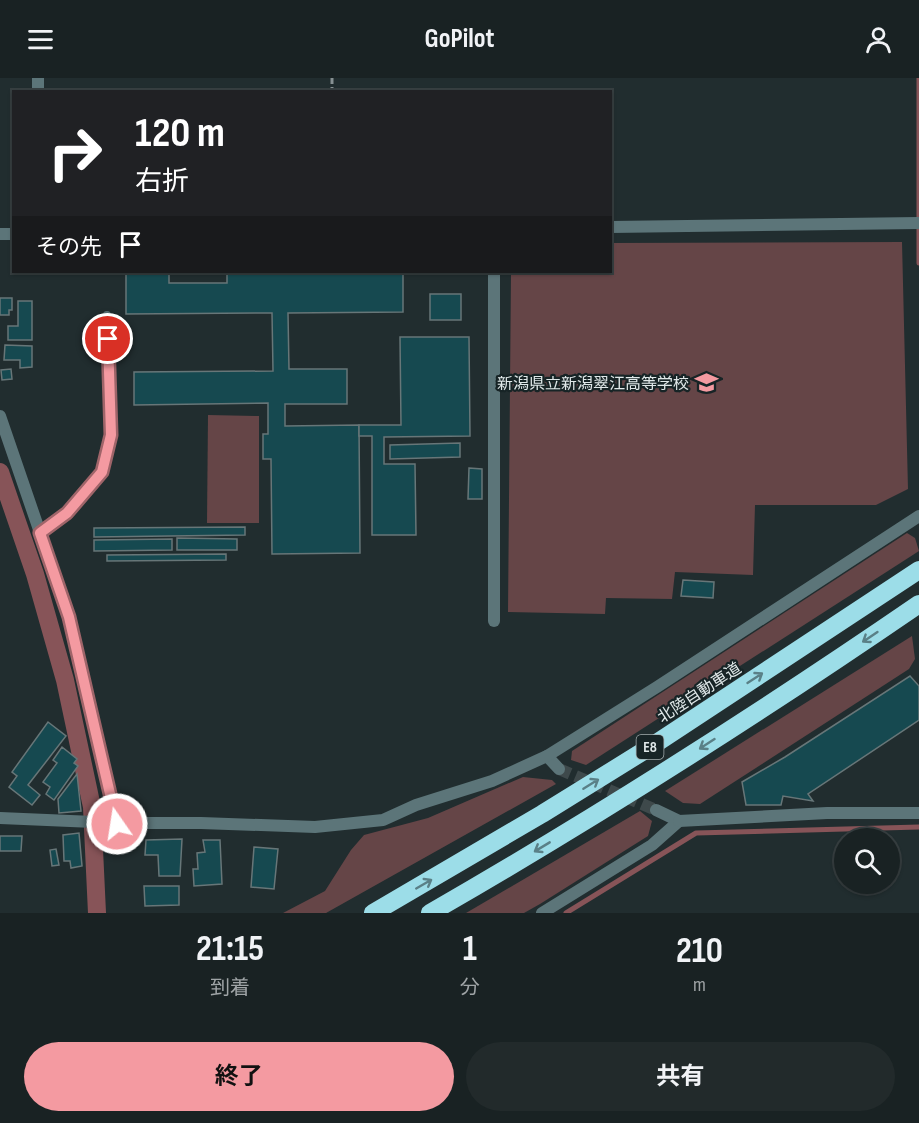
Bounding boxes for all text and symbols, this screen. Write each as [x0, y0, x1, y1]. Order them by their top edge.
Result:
icon: menu [24, 23, 57, 56]
text: GoPilot [425, 23, 494, 55]
icon: person [862, 23, 895, 56]
text: 120 m [135, 108, 225, 159]
icon: right [36, 114, 114, 192]
text: 右折 [135, 166, 189, 198]
icon: arrive [114, 228, 147, 261]
text: その先 [36, 234, 102, 261]
pin [82, 313, 133, 364]
icon: arrive [91, 322, 124, 355]
school or university icon: 新潟県立新潟翠江高等学校 [694, 370, 720, 396]
place label: 新潟県立新潟翠江高等学校 [497, 375, 689, 394]
one-way arrow [863, 631, 879, 643]
street label: 北陸自動車道 [654, 659, 745, 727]
one-way arrow [746, 672, 763, 684]
road number: E8 [636, 735, 664, 759]
one-way arrow [700, 738, 716, 750]
one-way arrow [582, 777, 599, 789]
position arrow [85, 792, 149, 856]
map controls [834, 828, 900, 894]
button: search [834, 828, 900, 894]
one-way arrow [534, 841, 551, 853]
one-way arrow [415, 878, 432, 890]
text: 21:15 [196, 928, 264, 971]
text: 1 [463, 928, 477, 971]
text: 210 [676, 930, 723, 973]
text: m [693, 973, 706, 997]
text: 到着 [210, 976, 250, 1000]
text: 分 [460, 976, 480, 1000]
button: 終了 [24, 1042, 454, 1111]
button: 共有 [466, 1042, 895, 1111]

